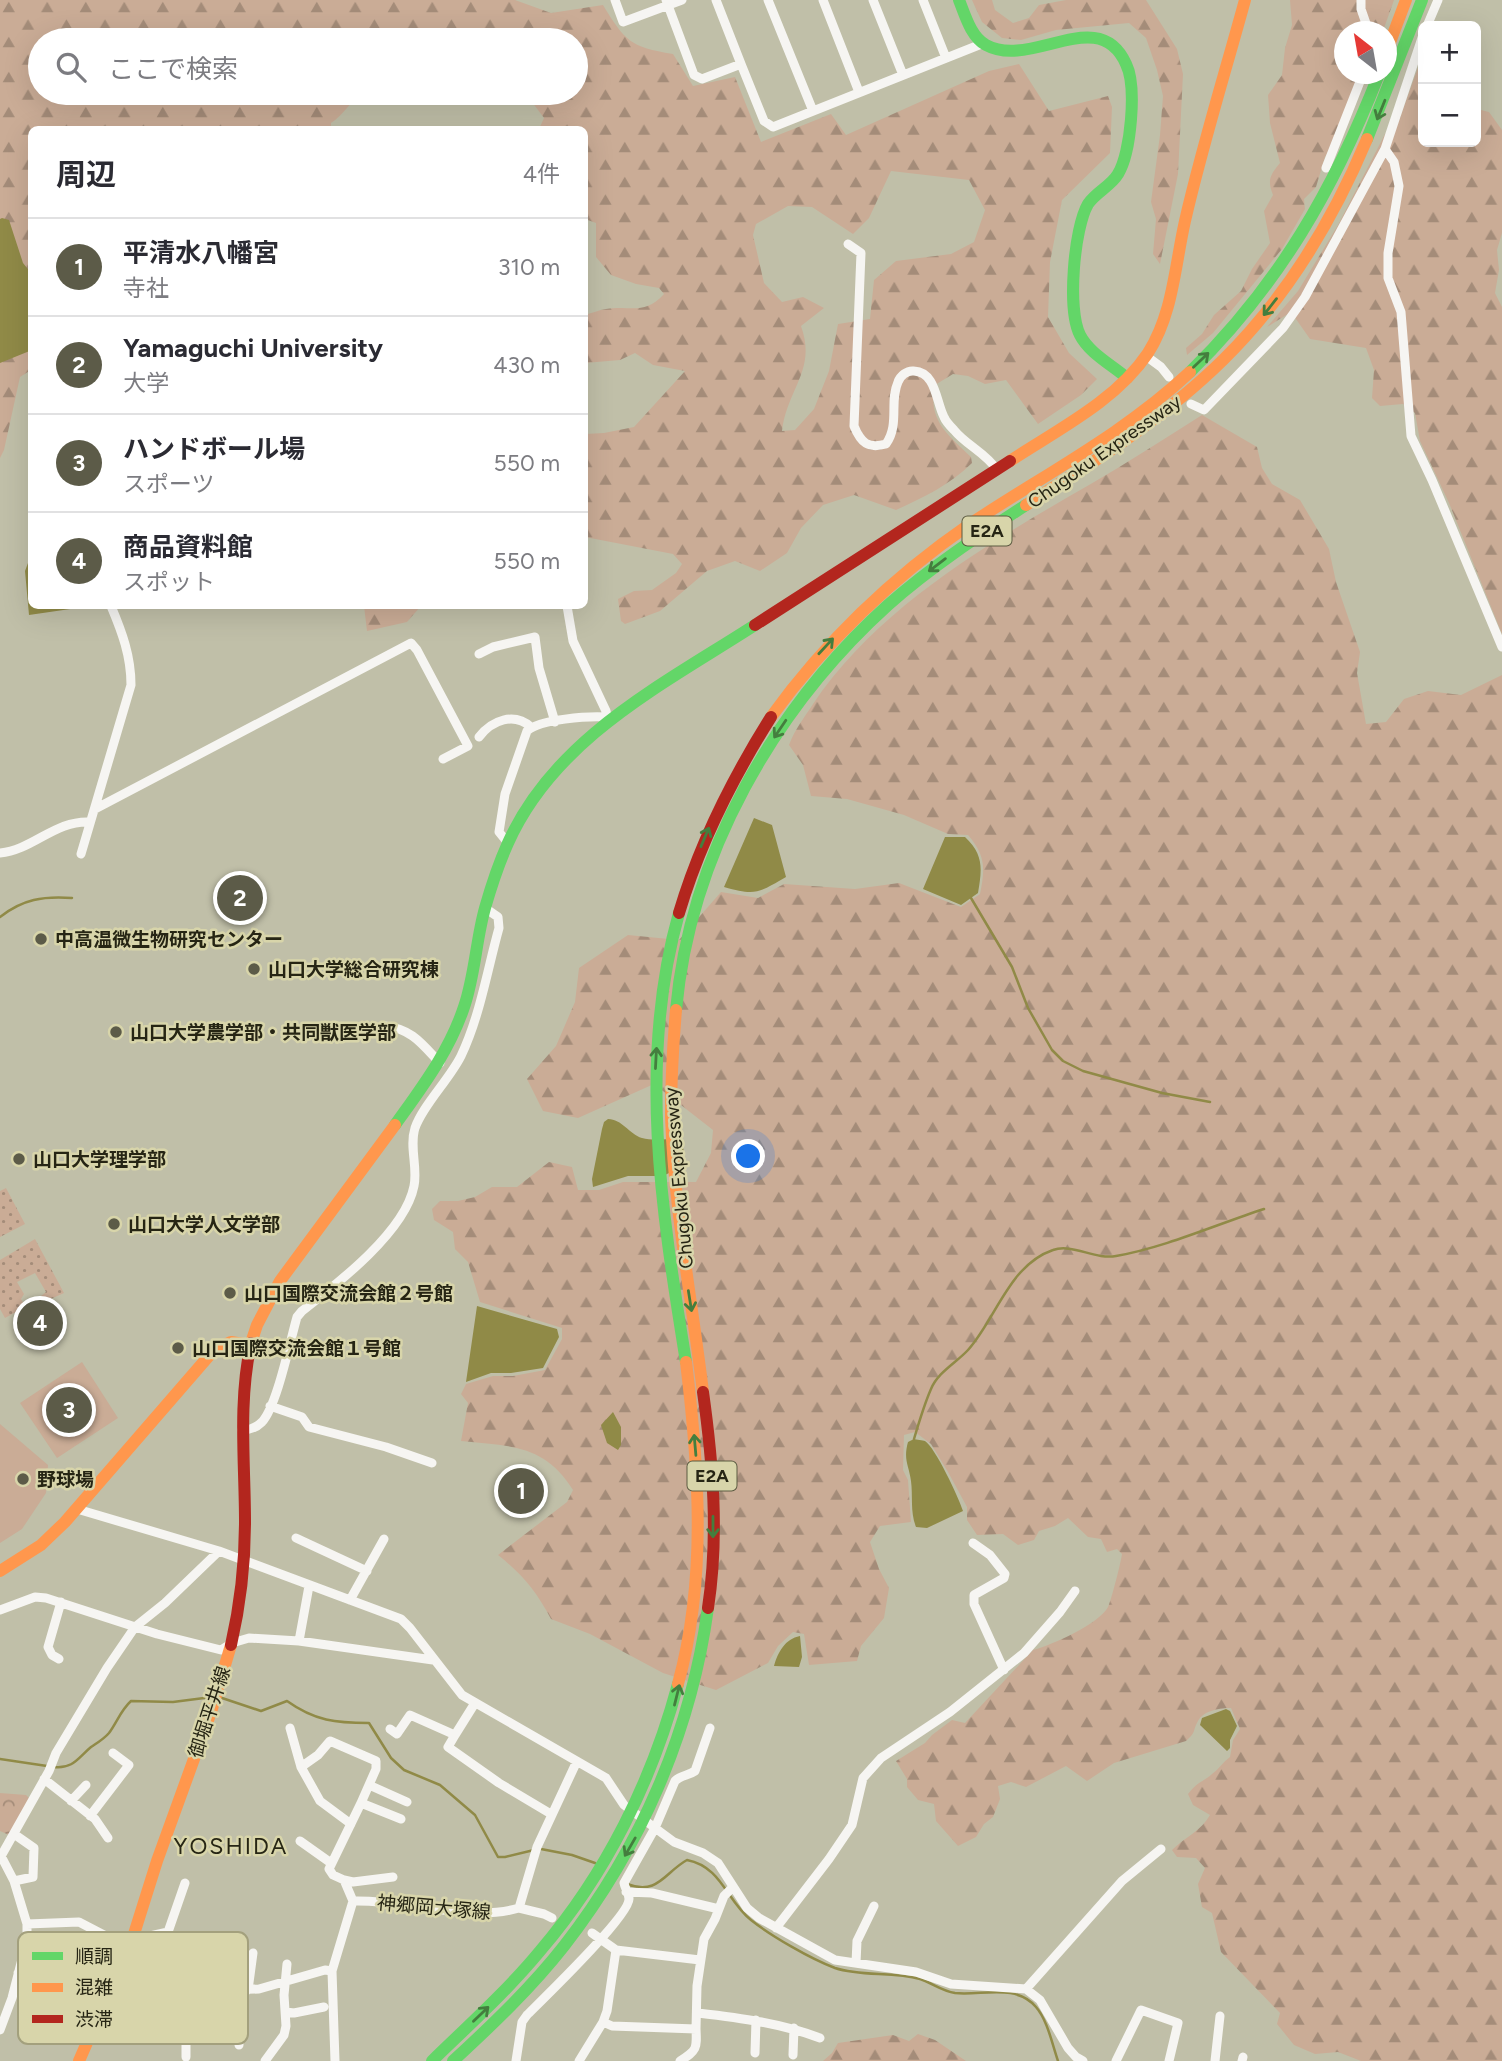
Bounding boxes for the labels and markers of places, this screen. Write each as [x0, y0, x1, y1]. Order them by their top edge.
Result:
pin: 2 [217, 872, 263, 924]
place label: 中高温微生物研究センター [55, 928, 283, 951]
marker: 中高温微生物研究センター [33, 931, 49, 947]
place label: 山口大学総合研究棟 [268, 958, 439, 981]
marker: 山口大学総合研究棟 [246, 961, 262, 977]
place label: 山口大学農学部・共同獣医学部 [130, 1021, 396, 1044]
marker: 山口大学農学部・共同獣医学部 [108, 1024, 124, 1040]
place label: 山口大学理学部 [33, 1148, 166, 1171]
marker: 山口大学理学部 [11, 1151, 27, 1167]
place label: 山口大学人文学部 [128, 1213, 280, 1236]
marker: 山口大学人文学部 [106, 1216, 122, 1232]
place label: 山口国際交流会館２号館 [244, 1282, 453, 1305]
marker: 山口国際交流会館２号館 [222, 1285, 238, 1301]
pin: 4 [17, 1297, 63, 1349]
place label: 山口国際交流会館１号館 [192, 1337, 401, 1360]
marker: 山口国際交流会館１号館 [170, 1340, 186, 1356]
pin: 3 [46, 1384, 92, 1436]
pin: 1 [498, 1465, 544, 1517]
place label: 野球場 [37, 1468, 94, 1491]
marker: 野球場 [15, 1471, 31, 1487]

